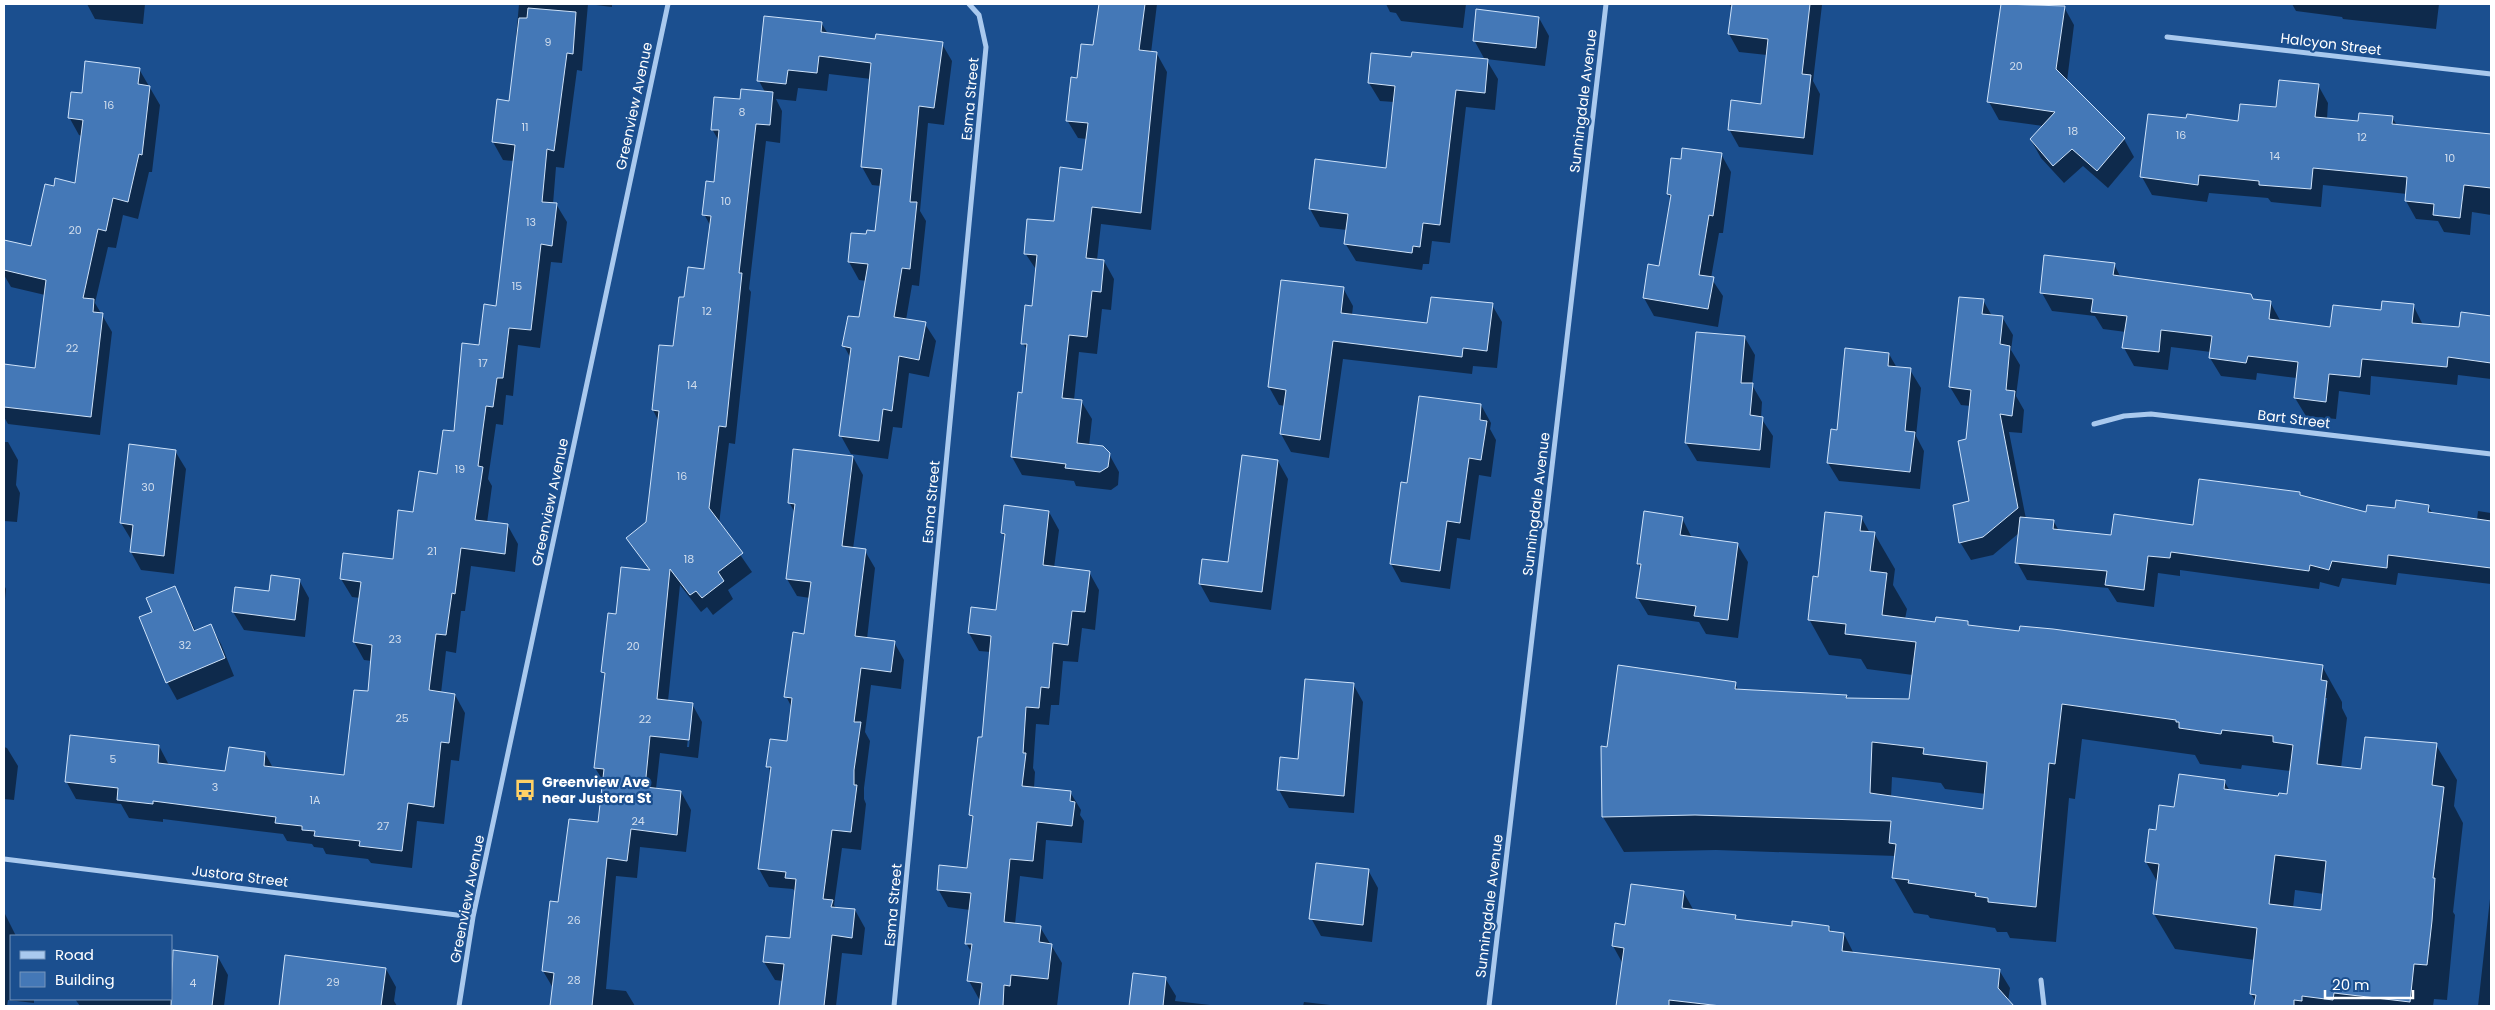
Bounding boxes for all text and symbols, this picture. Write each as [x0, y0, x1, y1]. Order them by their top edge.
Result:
street label: Sunningdale Avenue [1564, 28, 1602, 174]
street label: Halcyon Street [2279, 28, 2383, 60]
house number: 9 [545, 34, 552, 50]
street label: Greenview Avenue [611, 40, 657, 172]
street label: Esma Street [956, 57, 984, 141]
house number: 20 [2009, 58, 2023, 74]
house number: 16 [104, 97, 114, 113]
house number: 8 [739, 104, 746, 120]
house number: 11 [521, 119, 529, 135]
house number: 18 [2068, 123, 2078, 139]
house number: 16 [2176, 127, 2186, 143]
house number: 12 [2357, 129, 2367, 145]
house number: 14 [2270, 148, 2280, 164]
house number: 10 [2445, 150, 2455, 166]
house number: 10 [721, 193, 731, 209]
house number: 13 [526, 214, 536, 230]
house number: 20 [68, 222, 82, 238]
house number: 15 [512, 278, 522, 294]
house number: 12 [702, 303, 712, 319]
house number: 22 [66, 340, 78, 356]
house number: 17 [478, 355, 488, 371]
house number: 14 [687, 377, 697, 393]
street label: Bart Street [2257, 405, 2331, 433]
street label: Sunningdale Avenue [1517, 431, 1555, 577]
street label: Greenview Avenue [527, 436, 573, 568]
street label: Esma Street [917, 460, 945, 544]
house number: 19 [455, 461, 465, 477]
house number: 16 [677, 468, 687, 484]
house number: 30 [141, 479, 155, 495]
house number: 21 [427, 543, 437, 559]
house number: 18 [684, 551, 694, 567]
house number: 23 [389, 631, 401, 647]
house number: 32 [179, 637, 191, 653]
house number: 20 [626, 638, 640, 654]
house number: 25 [395, 710, 409, 726]
house number: 22 [639, 711, 651, 727]
house number: 5 [110, 751, 117, 767]
place label: Greenview Ave near Justora St [542, 772, 652, 808]
bus stop icon: Greenview Ave near Justora St [512, 777, 538, 803]
house number: 3 [212, 779, 218, 795]
house number: 1A [310, 792, 321, 808]
house number: 24 [631, 813, 645, 829]
house number: 27 [377, 818, 389, 834]
street label: Greenview Avenue [445, 833, 489, 965]
street label: Sunningdale Avenue [1470, 833, 1508, 979]
street label: Justora Street [191, 860, 289, 892]
street label: Esma Street [879, 863, 907, 947]
house number: 26 [567, 912, 581, 928]
legend [10, 935, 172, 1000]
text: Road [55, 944, 94, 965]
scale bar [2325, 968, 2412, 1000]
text: Building [55, 969, 115, 990]
house number: 28 [567, 972, 581, 988]
house number: 29 [326, 974, 340, 990]
text: 20 m [2332, 974, 2370, 995]
house number: 4 [190, 975, 197, 991]

